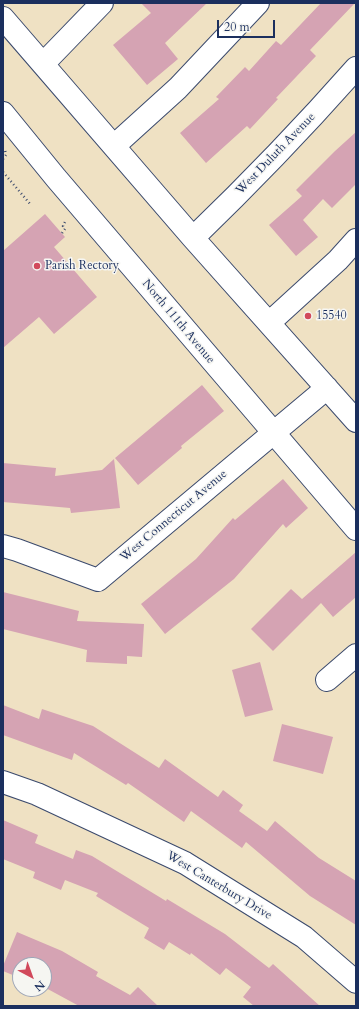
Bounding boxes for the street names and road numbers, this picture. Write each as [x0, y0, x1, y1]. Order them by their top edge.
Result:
street label: West Duluth Avenue [233, 110, 319, 198]
street label: North 111th Avenue [139, 277, 217, 367]
street label: West Connecticut Avenue [118, 467, 230, 565]
street label: West Canterbury Drive [164, 849, 274, 923]

